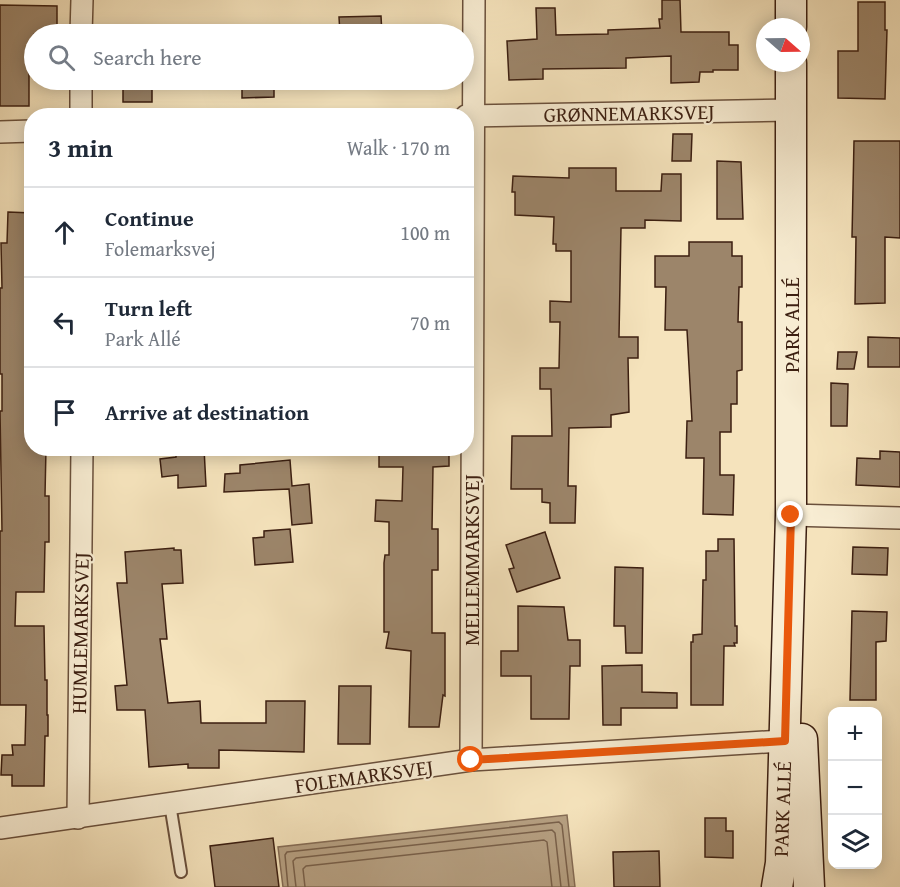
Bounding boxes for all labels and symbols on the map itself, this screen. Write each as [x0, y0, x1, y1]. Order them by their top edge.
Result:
north arrow [756, 18, 810, 72]
street label: GRØNNEMARKSVEJ [543, 96, 715, 130]
street label: PARK ALLÉ [776, 277, 807, 373]
street label: MELLEMMARKSVEJ [456, 474, 487, 646]
route end [777, 501, 803, 527]
street label: HUMLEMARKSVEJ [63, 552, 97, 714]
route start [457, 746, 483, 772]
street label: FOLEMARKSVEJ [293, 751, 435, 801]
street label: PARK ALLÉ [765, 760, 799, 857]

